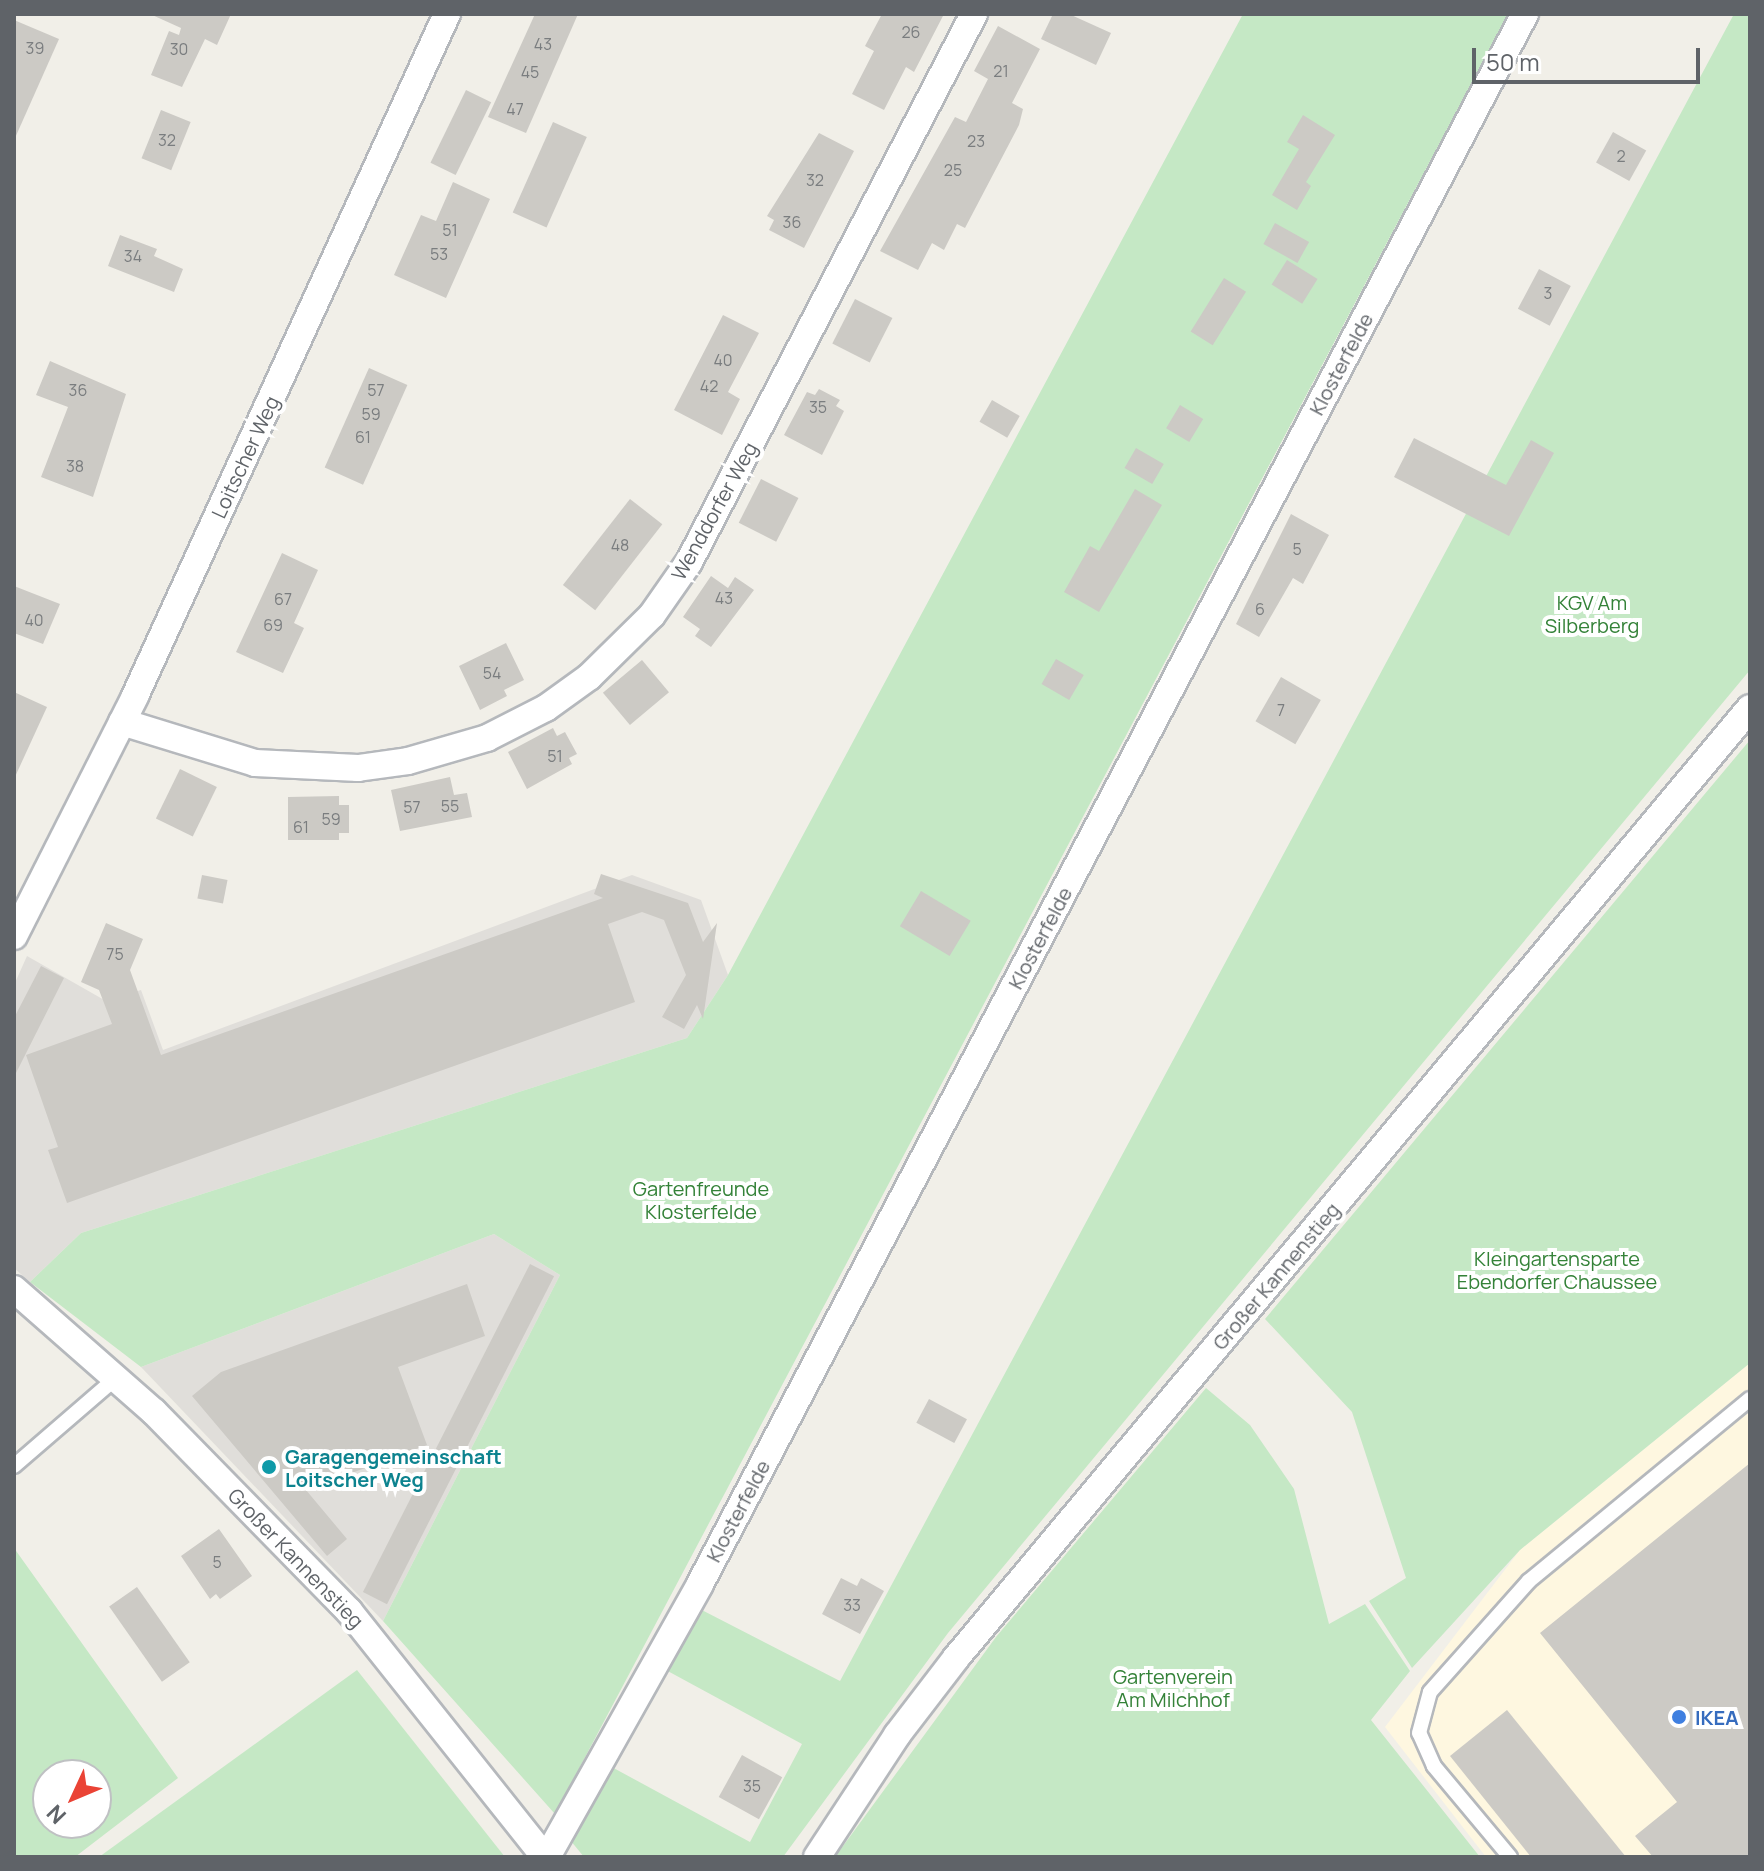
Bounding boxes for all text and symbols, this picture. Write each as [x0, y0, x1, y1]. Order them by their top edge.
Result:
house number: 26 [901, 22, 921, 42]
scale bar [1476, 32, 1704, 82]
house number: 43 [534, 34, 552, 54]
house number: 39 [26, 38, 44, 58]
house number: 30 [170, 39, 188, 59]
text: 50 m [1486, 45, 1540, 78]
house number: 21 [993, 61, 1009, 81]
house number: 45 [521, 62, 539, 82]
house number: 47 [506, 99, 524, 119]
house number: 32 [158, 130, 176, 150]
house number: 23 [967, 131, 985, 151]
house number: 2 [1616, 146, 1626, 166]
house number: 25 [944, 160, 962, 180]
house number: 32 [806, 170, 824, 190]
house number: 36 [783, 212, 801, 232]
house number: 51 [442, 220, 458, 240]
house number: 53 [430, 244, 448, 264]
house number: 34 [124, 246, 142, 266]
house number: 3 [1544, 283, 1552, 303]
street label: Klosterfelde [1304, 309, 1378, 419]
house number: 40 [713, 350, 733, 370]
house number: 42 [700, 376, 718, 396]
house number: 36 [69, 380, 87, 400]
house number: 57 [367, 380, 385, 400]
street label: Loitscher Weg [206, 392, 284, 522]
house number: 35 [809, 397, 827, 417]
house number: 59 [361, 404, 381, 424]
house number: 61 [355, 427, 371, 447]
street label: Wenddorfer Weg [666, 438, 762, 584]
house number: 38 [66, 456, 84, 476]
house number: 48 [611, 535, 629, 555]
house number: 5 [1292, 539, 1302, 559]
house number: 43 [715, 588, 733, 608]
house number: 67 [274, 589, 292, 609]
park label: KGV Am Silberberg [1545, 590, 1639, 637]
house number: 6 [1255, 599, 1265, 619]
house number: 40 [24, 610, 44, 630]
house number: 69 [263, 615, 283, 635]
house number: 54 [483, 663, 501, 683]
house number: 7 [1277, 700, 1285, 720]
house number: 51 [547, 746, 563, 766]
house number: 55 [441, 796, 459, 816]
house number: 57 [403, 797, 421, 817]
house number: 59 [321, 809, 341, 829]
house number: 61 [293, 817, 309, 837]
street label: Klosterfelde [1003, 883, 1077, 993]
house number: 75 [106, 944, 124, 964]
park label: Gartenfreunde Klosterfelde [633, 1177, 769, 1224]
street label: Großer Kannenstieg [1208, 1198, 1344, 1354]
park label: Kleingartensparte Ebendorfer Chaussee [1457, 1247, 1657, 1294]
place label: Garagengemeinschaft Loitscher Weg [285, 1444, 502, 1491]
street label: Klosterfelde [701, 1456, 775, 1566]
marker: Garagengemeinschaft Loitscher Weg [260, 1458, 278, 1476]
street label: Großer Kannenstieg [223, 1483, 369, 1633]
house number: 5 [212, 1552, 222, 1572]
house number: 33 [843, 1595, 861, 1615]
park label: Gartenverein Am Milchhof [1113, 1665, 1233, 1712]
place label: IKEA [1695, 1705, 1739, 1729]
marker: IKEA [1670, 1708, 1688, 1726]
north arrow [32, 1759, 112, 1839]
house number: 35 [743, 1776, 761, 1796]
text: N [40, 1798, 72, 1830]

